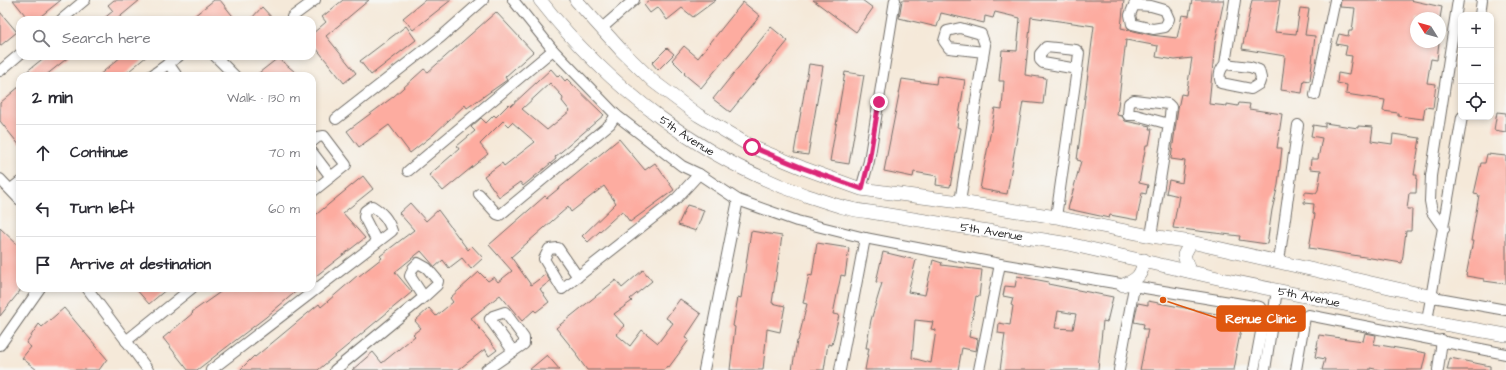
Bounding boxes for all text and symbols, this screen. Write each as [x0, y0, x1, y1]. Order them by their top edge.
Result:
north arrow [1410, 12, 1446, 48]
map controls [1458, 12, 1494, 120]
button: + [1458, 12, 1494, 48]
search box [16, 16, 316, 60]
icon: search [30, 27, 52, 49]
text: Search here [62, 28, 151, 49]
button: − [1458, 48, 1494, 84]
button: locate [1458, 84, 1494, 120]
text: 2 min [32, 86, 73, 110]
text: Walk · 130 m [227, 89, 300, 107]
route end [870, 93, 888, 111]
street label: 5th Avenue [656, 111, 718, 160]
route start [743, 138, 761, 156]
icon: ahead [32, 142, 54, 164]
text: Continue [70, 142, 128, 163]
text: 70 m [268, 144, 300, 162]
icon: left [32, 198, 54, 220]
text: Turn left [70, 198, 134, 219]
text: 60 m [268, 200, 300, 218]
street label: 5th Avenue [959, 218, 1025, 245]
icon: arrive [32, 254, 54, 276]
text: Arrive at destination [70, 254, 211, 275]
street label: 5th Avenue [1276, 282, 1342, 312]
callout: Renue Clinic [1217, 306, 1305, 331]
text: Renue Clinic [1225, 310, 1298, 328]

